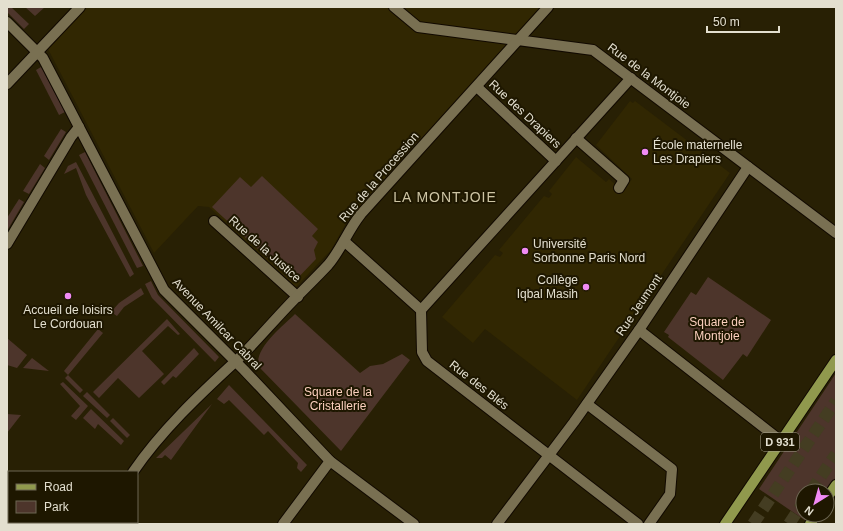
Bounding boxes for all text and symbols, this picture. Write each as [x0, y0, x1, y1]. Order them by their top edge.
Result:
scale bar [707, 8, 779, 34]
text: 50 m [713, 15, 740, 29]
street label: Rue de la Montjoie [605, 40, 693, 112]
street label: Rue des Drapiers [486, 77, 564, 151]
street label: Rue de la Procession [336, 129, 422, 225]
place label: École maternelle Les Drapiers [653, 137, 743, 166]
marker: École maternelle Les Drapiers [640, 147, 650, 157]
district label: LA MONTJOIE [393, 189, 497, 205]
street label: Rue de la Justice [226, 213, 304, 285]
place label: Université Sorbonne Paris Nord [533, 237, 645, 265]
marker: Université Sorbonne Paris Nord [520, 246, 530, 256]
street label: Rue Jeumont [613, 271, 665, 339]
place label: Collège Iqbal Masih [517, 273, 578, 301]
street label: Avenue Amilcar Cabral [170, 275, 264, 373]
marker: Collège Iqbal Masih [581, 282, 591, 292]
marker: Accueil de loisirs Le Cordouan [63, 291, 73, 301]
place label: Accueil de loisirs Le Cordouan [23, 303, 113, 331]
park label: Square de Montjoie [689, 315, 745, 343]
street label: Rue des Blés [447, 358, 511, 412]
park label: Square de la Cristallerie [304, 385, 372, 413]
road number: D 931 [761, 433, 799, 451]
legend [8, 471, 138, 523]
text: Road [44, 480, 73, 494]
north arrow [795, 483, 835, 523]
text: Park [44, 500, 70, 514]
text: N [802, 504, 816, 518]

